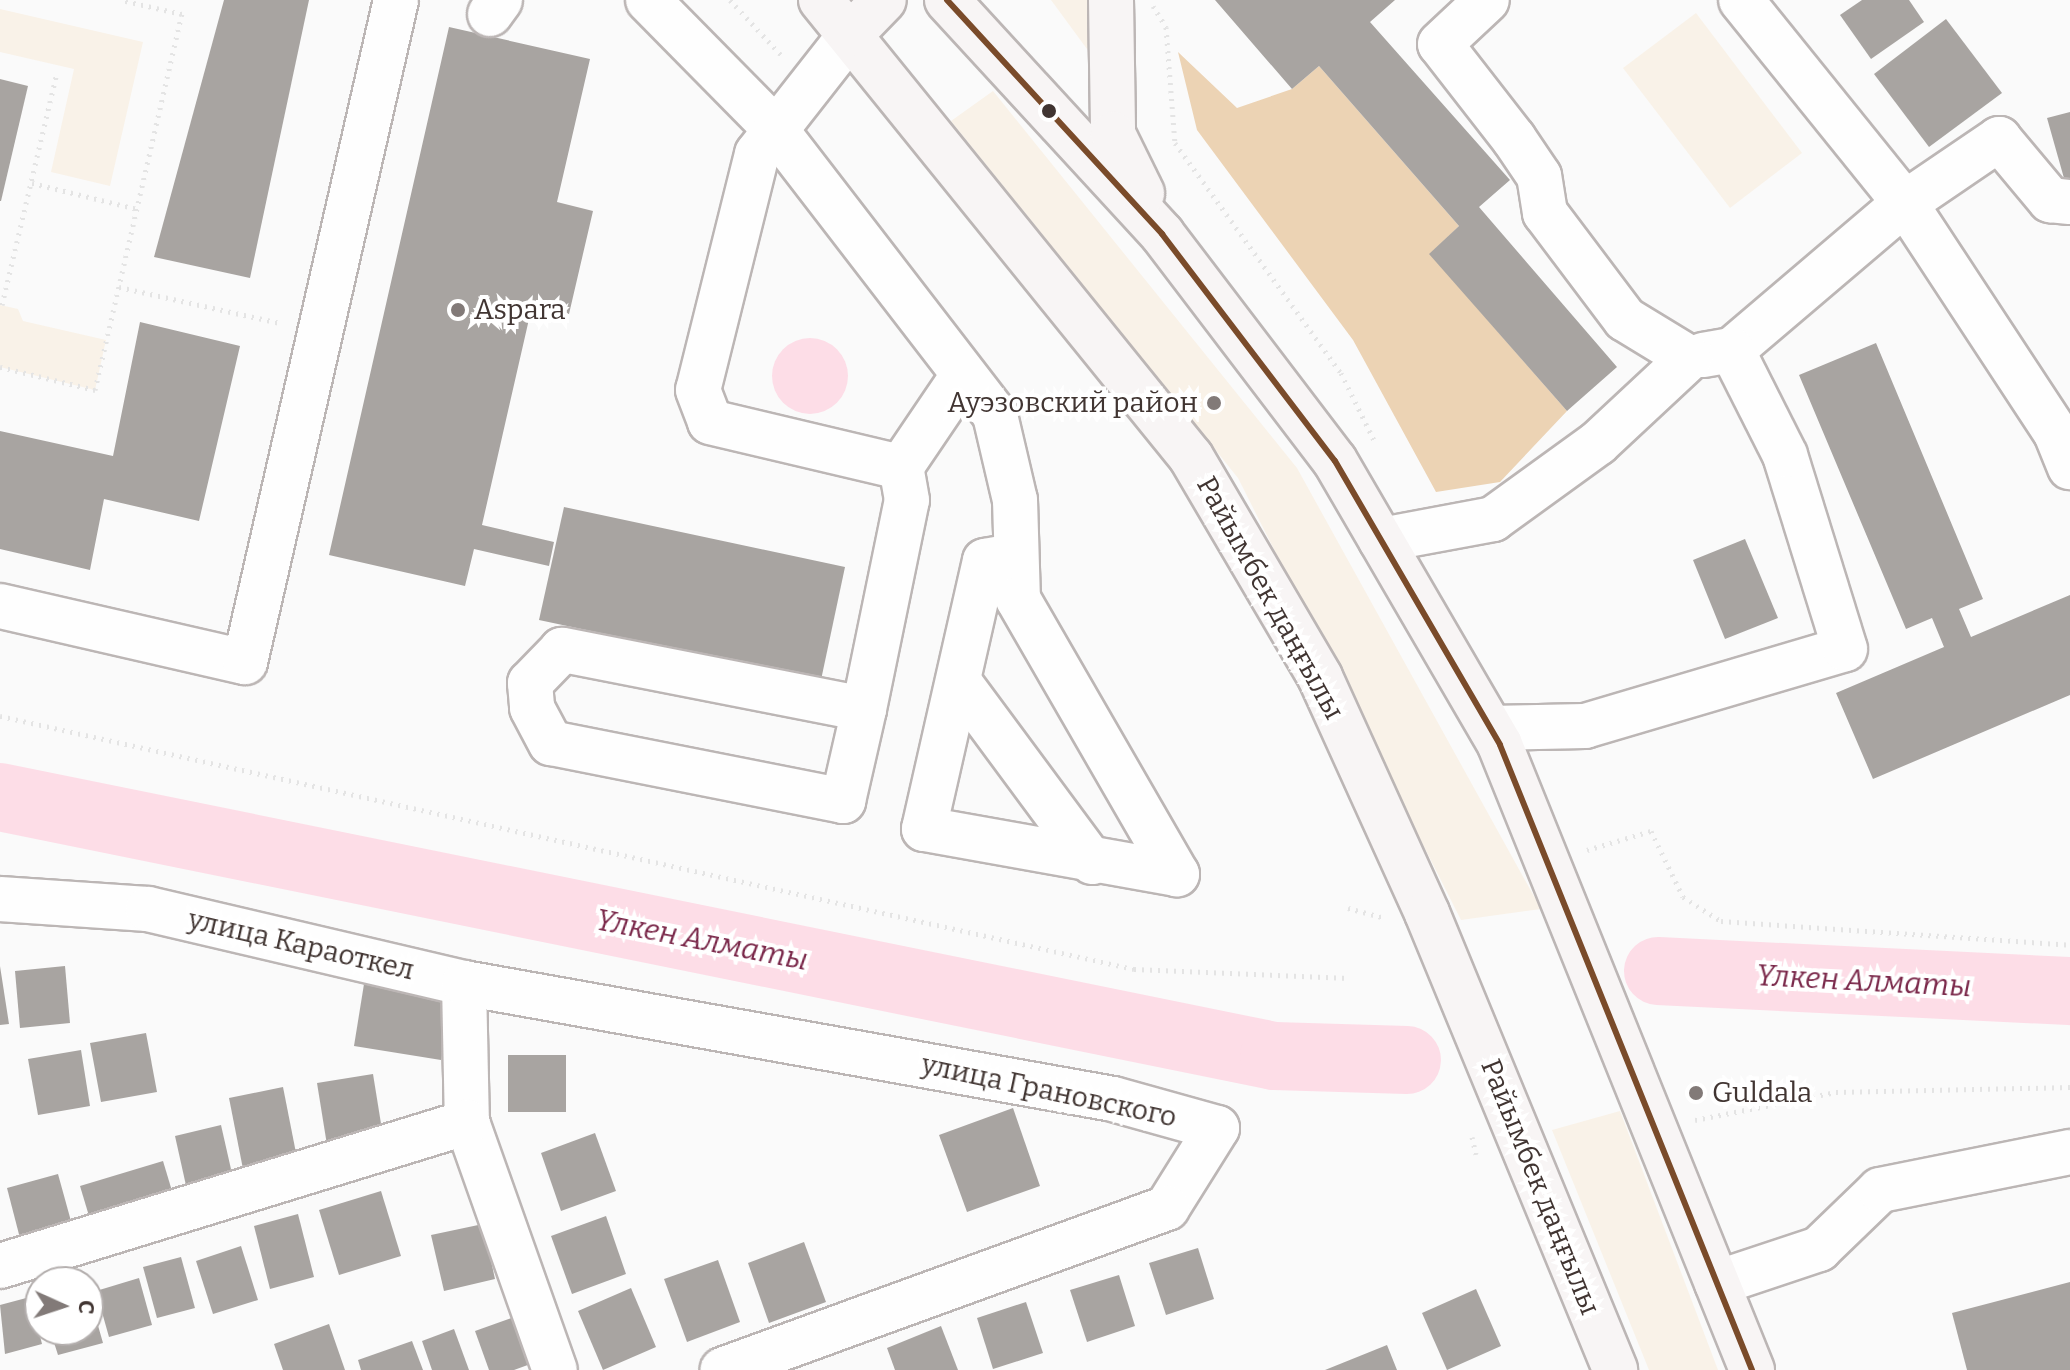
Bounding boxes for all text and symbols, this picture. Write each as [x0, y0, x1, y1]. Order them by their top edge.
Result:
unlabelled marker [1041, 103, 1057, 119]
place label: Aspara [474, 293, 566, 327]
marker: Aspara [449, 301, 467, 319]
place label: Ауэзовский район [947, 386, 1198, 420]
marker: Ауэзовский район [1205, 394, 1223, 412]
street label: Райымбек даңғылы [1189, 471, 1351, 725]
water label: Үлкен Алматы [593, 902, 811, 978]
street label: улица Караоткел [185, 903, 417, 987]
water label: Үлкен Алматы [1755, 957, 1973, 1005]
street label: улица Грановского [918, 1048, 1180, 1134]
street label: Райымбек даңғылы [1473, 1054, 1607, 1320]
place label: Guldala [1712, 1076, 1812, 1110]
marker: Guldala [1687, 1084, 1705, 1102]
north arrow [24, 1266, 104, 1346]
text: С [73, 1300, 100, 1315]

